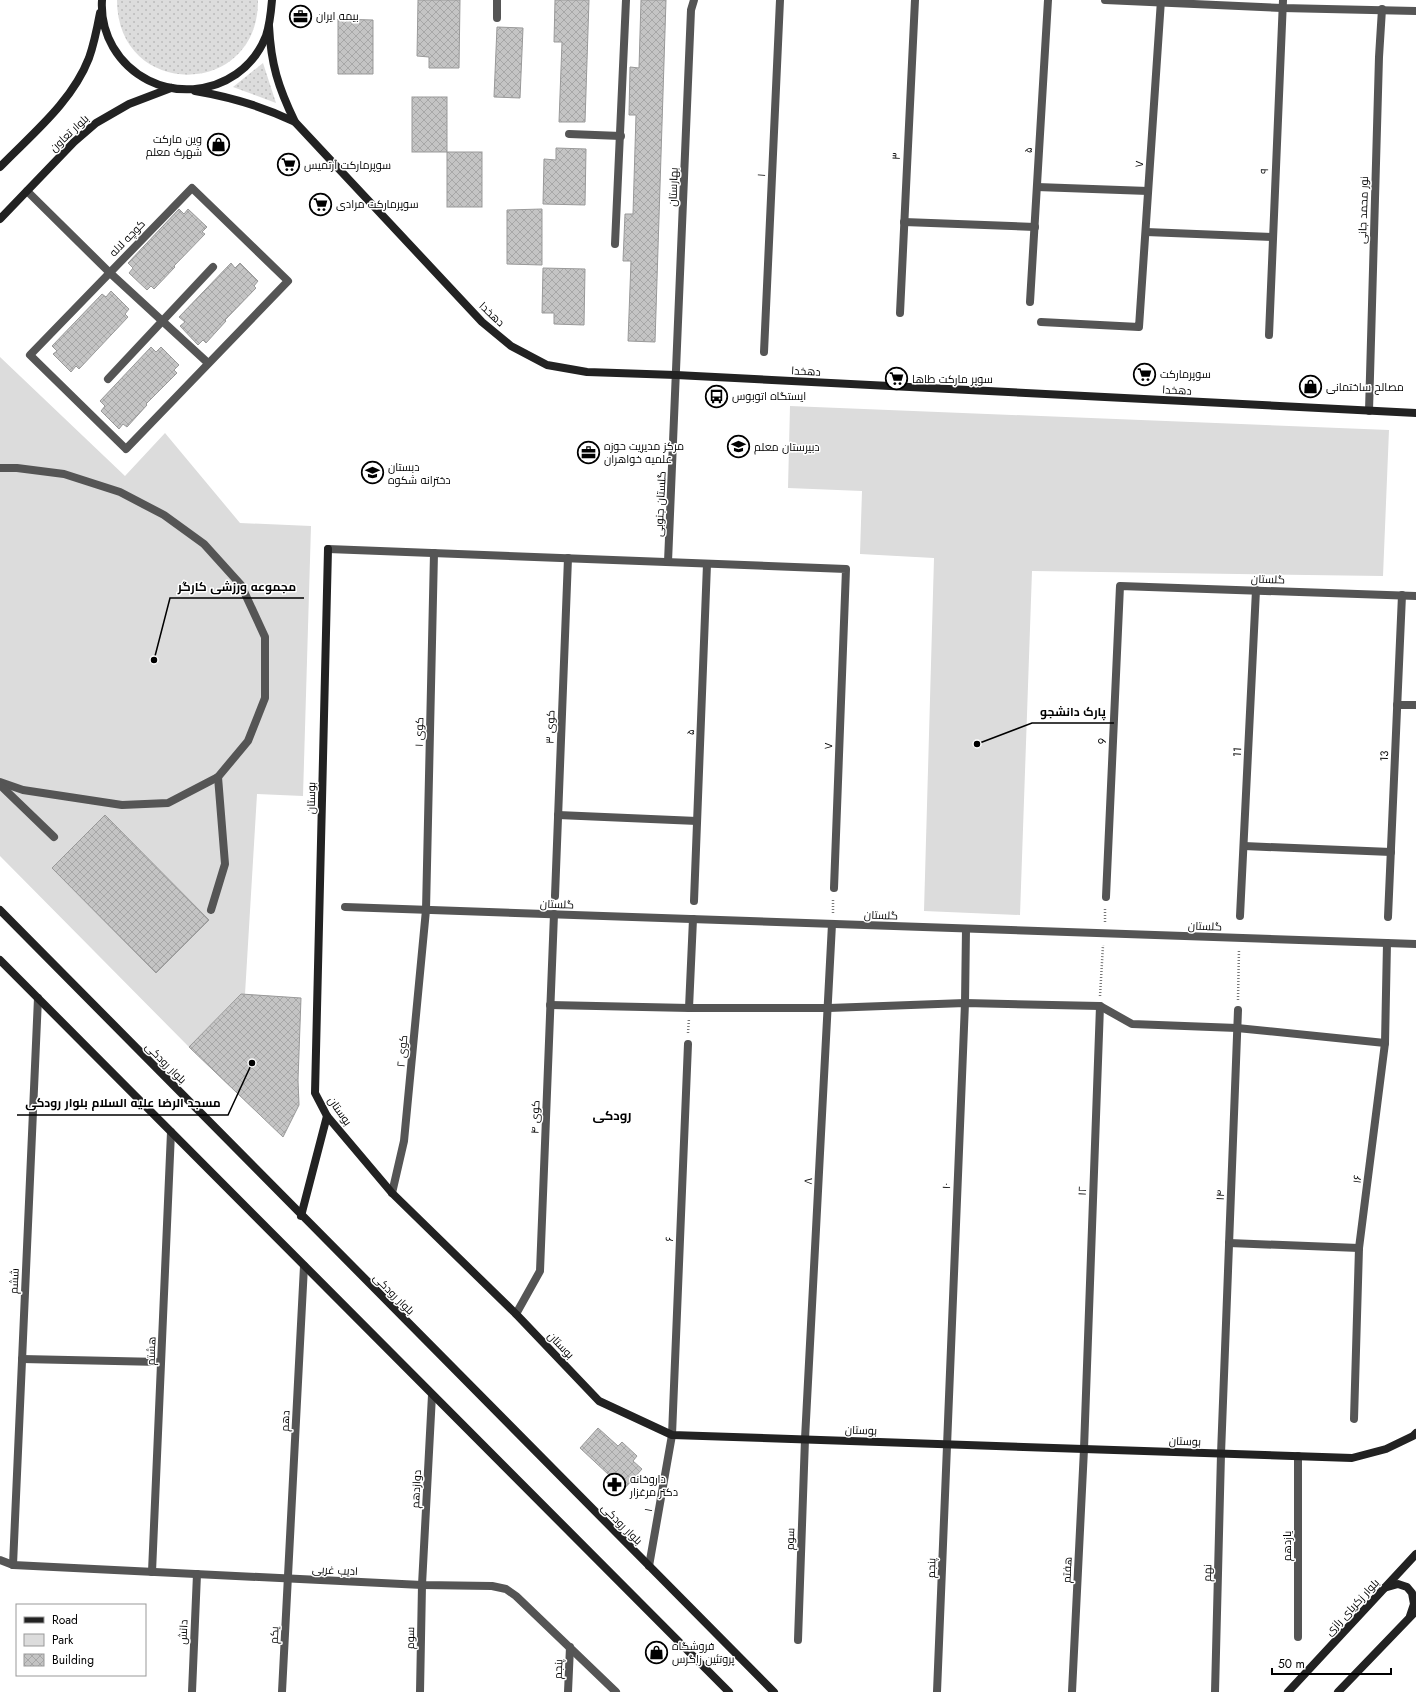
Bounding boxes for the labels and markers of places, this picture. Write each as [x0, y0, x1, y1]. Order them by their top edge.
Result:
office icon: بیمه ایران [288, 3, 314, 29]
place label: بیمه ایران [316, 8, 359, 24]
place label: وین مارکت شهرک معلم [146, 131, 202, 160]
shop icon: وین مارکت شهرک معلم [205, 132, 231, 158]
supermarket icon: سوپرمارکت آرتمیس [276, 152, 302, 178]
place label: سوپرمارکت آرتمیس [304, 157, 391, 173]
supermarket icon: سوپرمارکت مرادی [307, 191, 333, 217]
place label: سوپرمارکت مرادی [336, 196, 419, 212]
supermarket icon: سوپرمارکت [1132, 361, 1158, 387]
supermarket icon: سوپر مارکت طاها [883, 366, 909, 392]
place label: سوپرمارکت [1160, 366, 1211, 382]
place label: سوپر مارکت طاها [912, 371, 993, 387]
shop icon: مصالح ساختمانی [1297, 374, 1323, 400]
place label: مصالح ساختمانی [1326, 379, 1404, 395]
bus stop icon: ایستگاه اتوبوس [703, 383, 729, 409]
place label: ایستگاه اتوبوس [732, 388, 806, 404]
school or university icon: دبیرستان معلم [725, 434, 751, 460]
place label: مرکز مدیریت حوزه علمیه خواهران [604, 438, 684, 467]
office icon: مرکز مدیریت حوزه علمیه خواهران [575, 439, 601, 465]
place label: دبیرستان معلم [754, 439, 820, 455]
place label: دبستان دخترانه شکوه [388, 459, 451, 488]
school or university icon: دبستان دخترانه شکوه [359, 460, 385, 486]
callout: مجموعه ورزشی کارگر [170, 574, 304, 598]
callout: پارک دانشجو [1032, 699, 1114, 723]
callout: مسجد الرضا علیه السلام بلوار رودکی [17, 1091, 228, 1115]
place label: داروخانه دکتر مرغزار [629, 1471, 678, 1500]
pharmacy icon: داروخانه دکتر مرغزار [601, 1472, 627, 1498]
place label: فروشگاه پروتئین زاگرس [672, 1638, 735, 1667]
shop icon: فروشگاه پروتئین زاگرس [643, 1639, 669, 1665]

